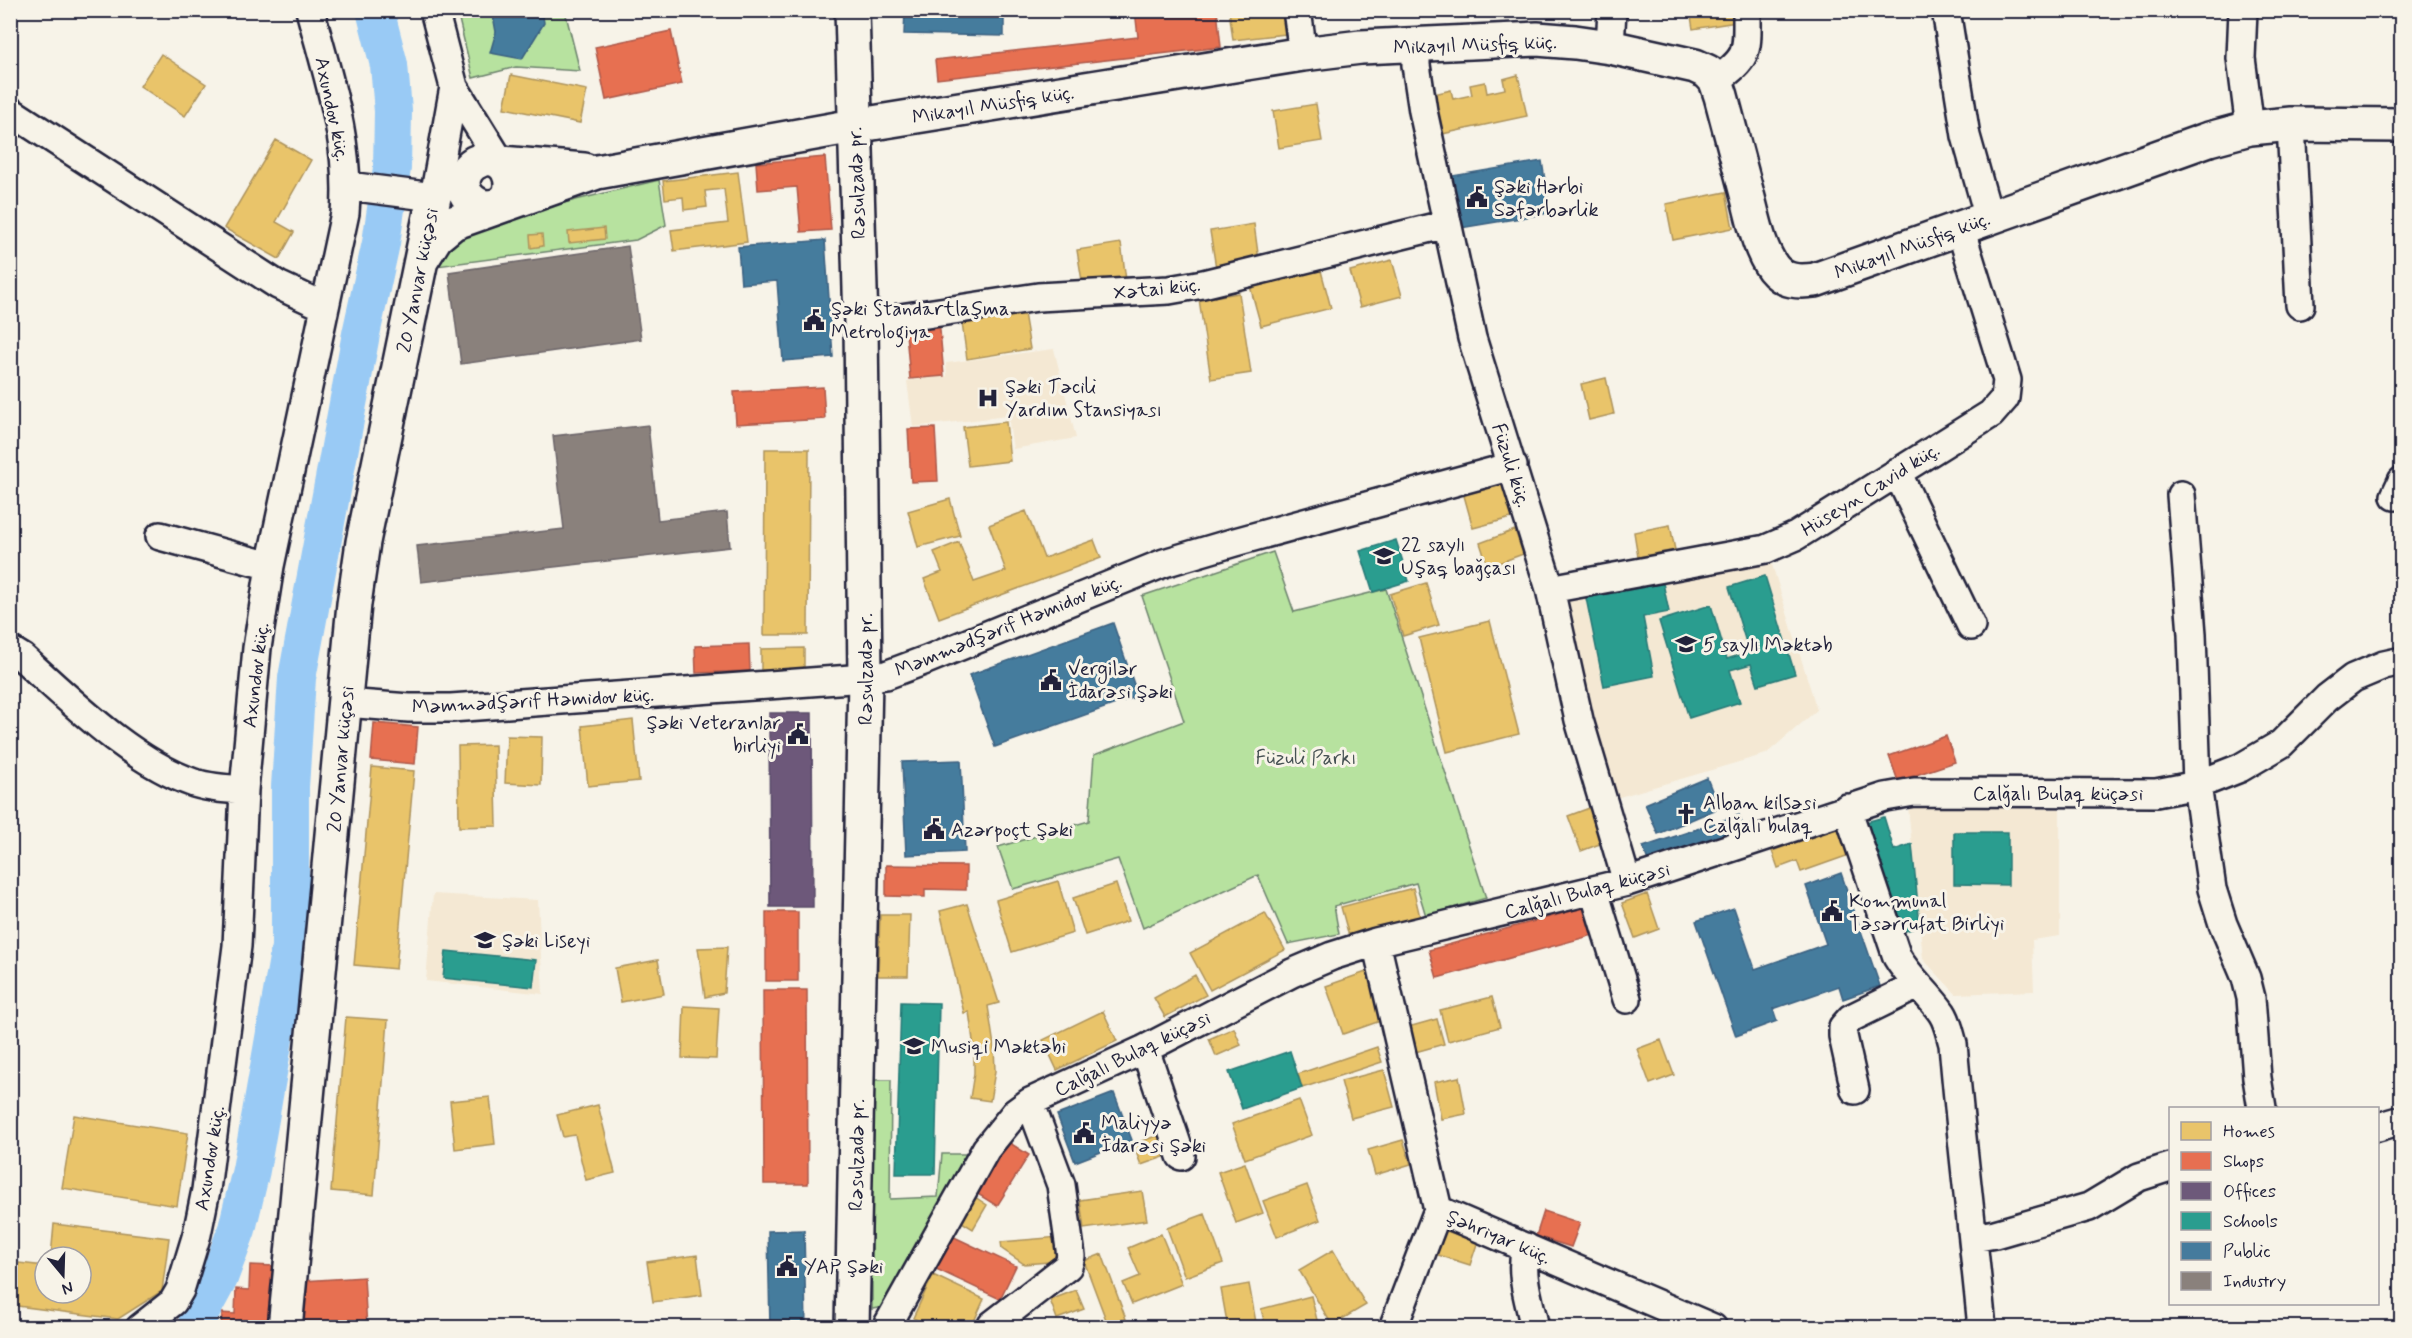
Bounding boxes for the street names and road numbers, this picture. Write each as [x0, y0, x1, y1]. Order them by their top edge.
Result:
street label: Mikayıl Müsfiq küç. [1393, 29, 1557, 62]
street label: Axundov küç. [307, 55, 356, 164]
street label: Mikayıl Müsfiq küç. [910, 79, 1076, 132]
street label: Rəsulzadə pr. [842, 126, 873, 240]
street label: 20 Yanvar küçəsi [391, 206, 446, 355]
street label: Mikayıl Müsfiq küç. [1831, 206, 1994, 287]
street label: Xətai küç. [1112, 272, 1202, 307]
street label: Füzuli küç. [1484, 420, 1537, 511]
street label: Hüseyn Cavid küç. [1796, 437, 1945, 544]
street label: Məmmədşərif Həmidov küç. [891, 568, 1126, 684]
street label: Rəsulzadə pr. [853, 613, 880, 725]
street label: Axundov küç. [237, 621, 276, 729]
street label: Məmmədşərif Həmidov küç. [411, 682, 655, 721]
street label: 20 Yanvar küçəsi [322, 685, 361, 834]
street label: Calğalı Bulaq küçəsi [1973, 781, 2143, 808]
street label: Calğalı Bulaq küçəsi [1502, 856, 1673, 927]
street label: Calğalı Bulaq küçəsi [1050, 1005, 1215, 1104]
street label: Rəsulzadə pr. [843, 1099, 872, 1211]
street label: Axundov küç. [189, 1104, 232, 1213]
street label: Şəhriyar küç. [1442, 1203, 1555, 1271]

